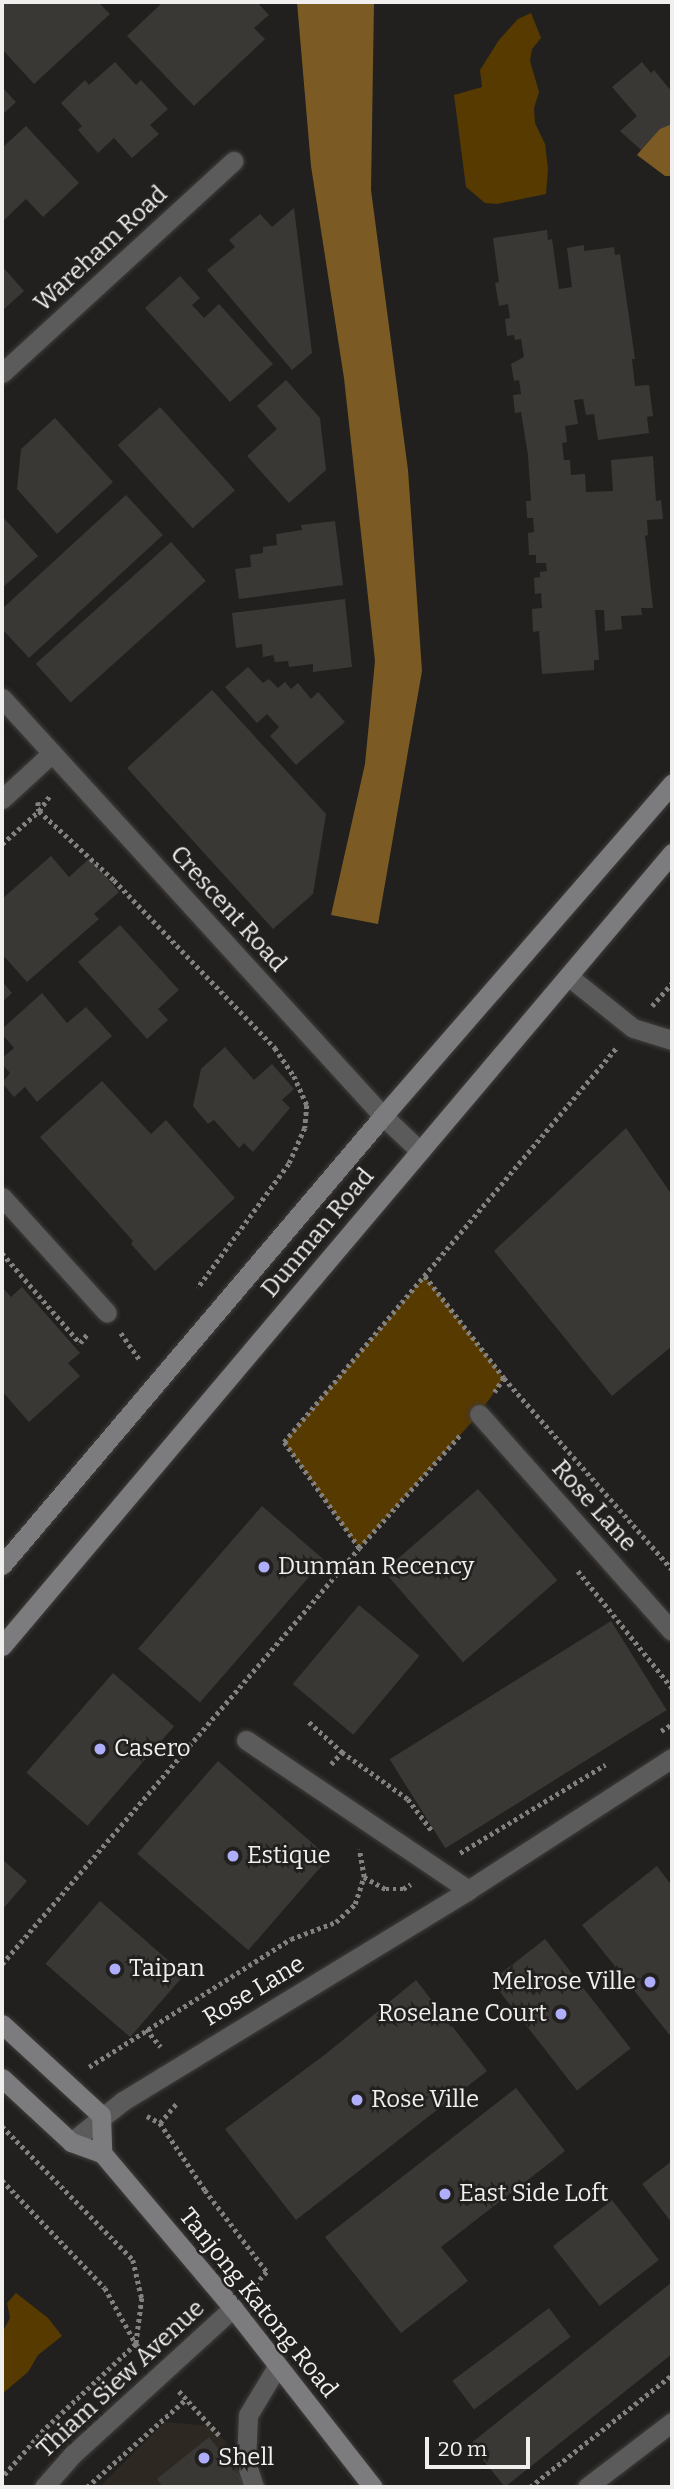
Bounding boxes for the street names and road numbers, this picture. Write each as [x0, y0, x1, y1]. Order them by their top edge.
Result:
street label: Wareham Road [29, 180, 173, 318]
street label: Crescent Road [164, 840, 292, 978]
street label: Dunman Road [256, 1163, 380, 1303]
street label: Rose Lane [546, 1454, 642, 1558]
street label: Rose Lane [198, 1950, 310, 2032]
street label: Tanjong Katong Road [173, 2202, 343, 2404]
street label: Thiam Siew Avenue [31, 2294, 211, 2464]

